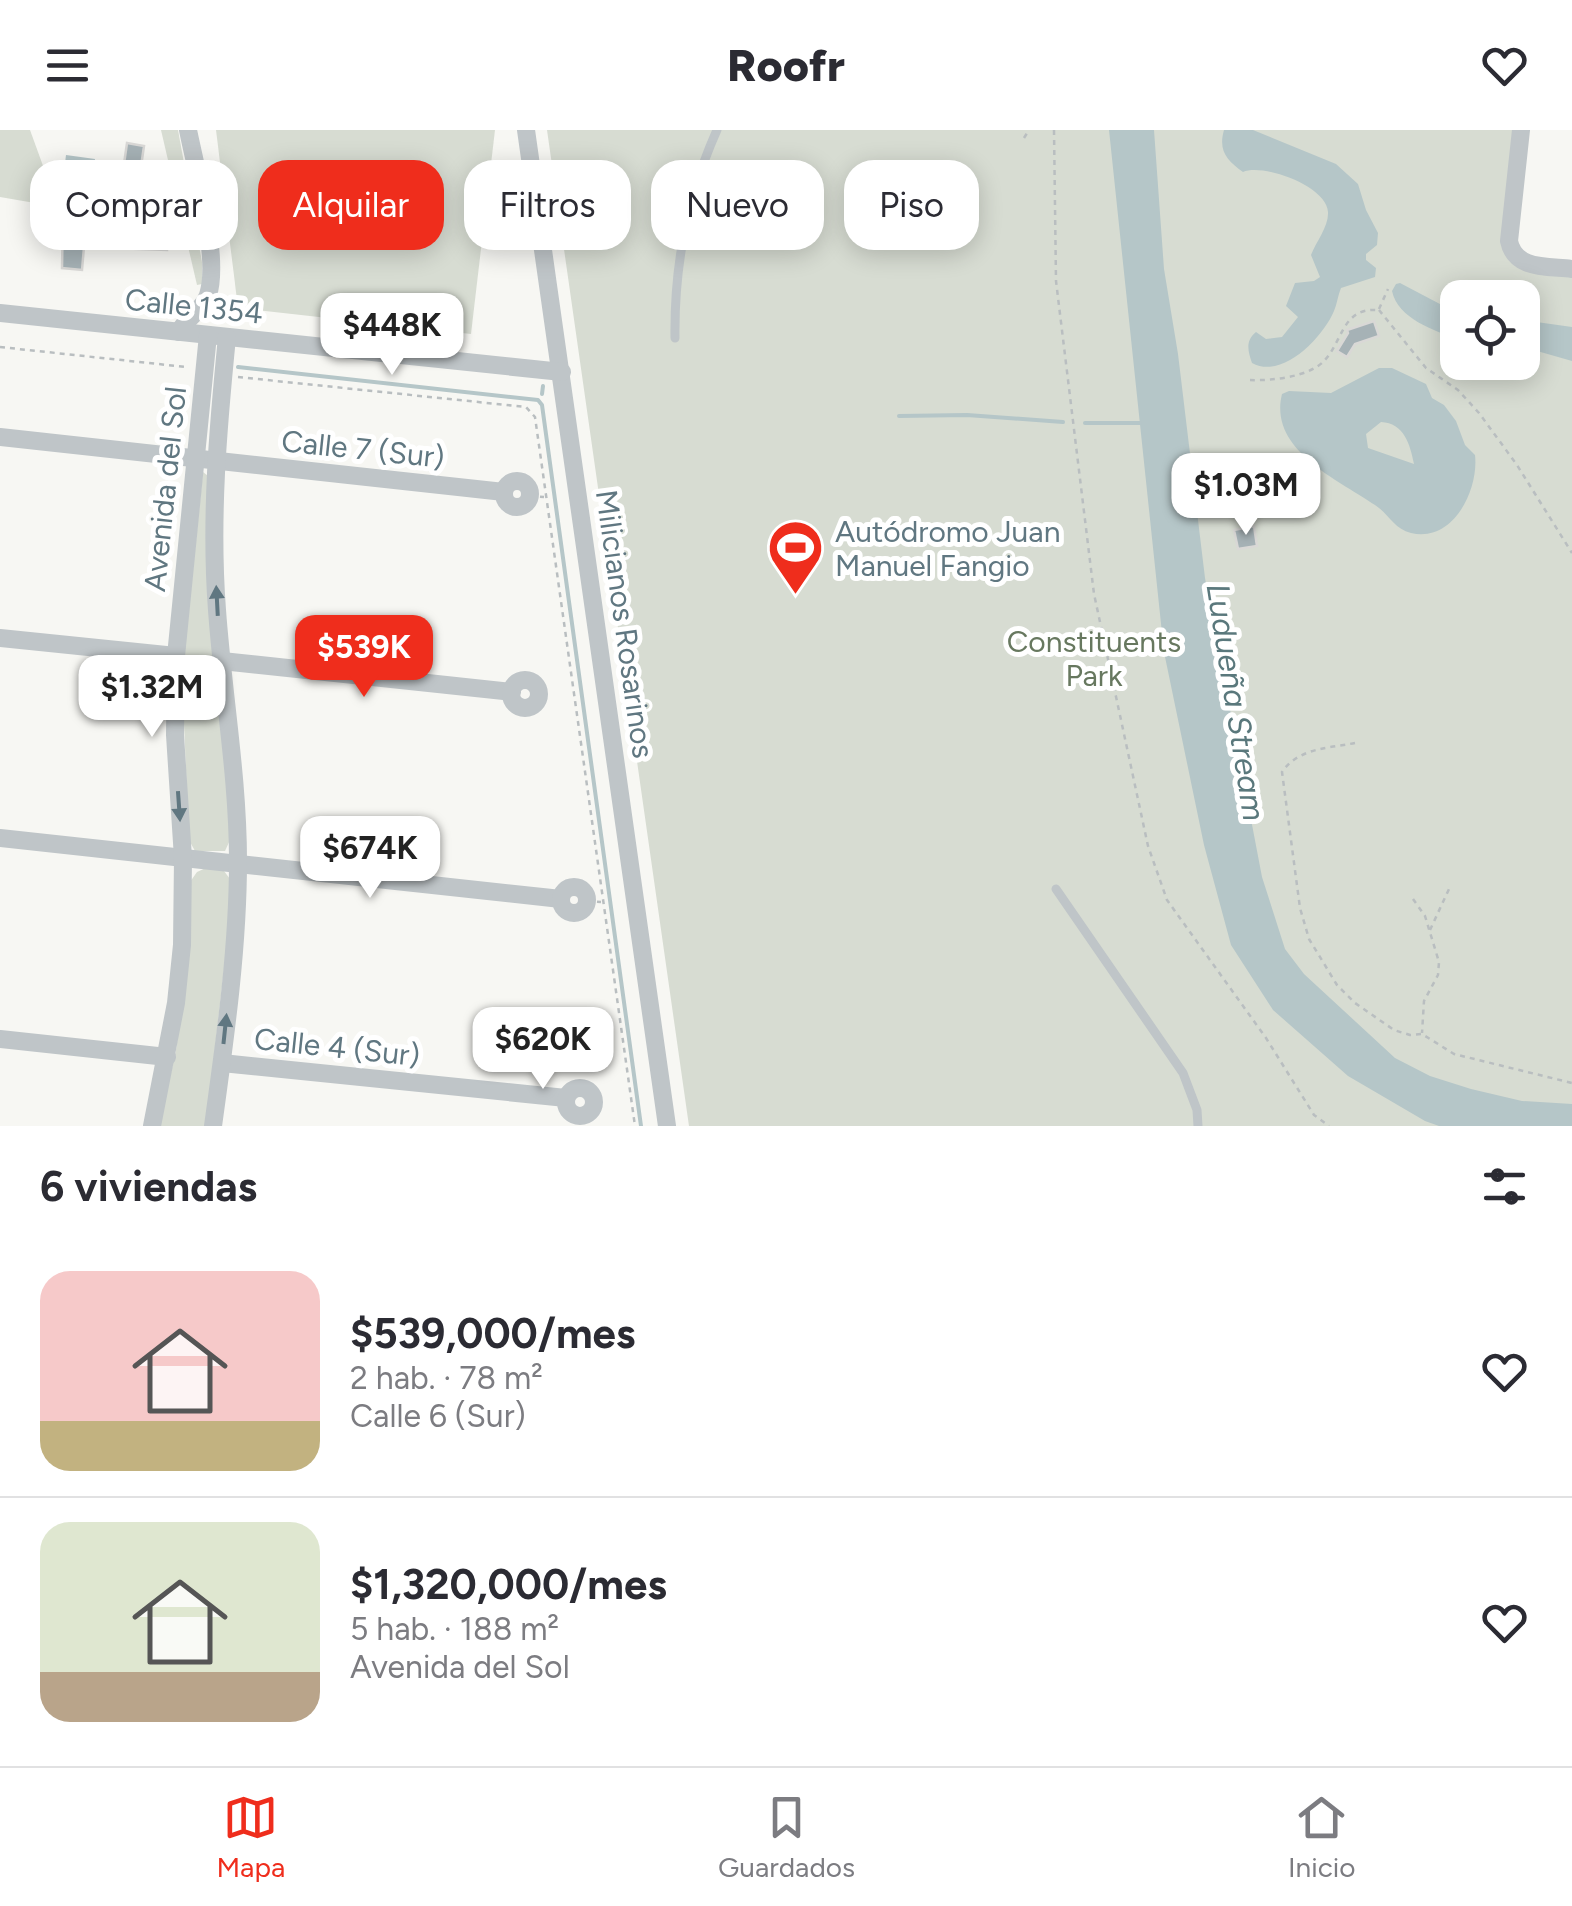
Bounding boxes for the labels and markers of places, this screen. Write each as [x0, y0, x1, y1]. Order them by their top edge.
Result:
pin: $448K [322, 293, 462, 378]
pin: $1.03M [1165, 453, 1327, 538]
place label: Autódromo Juan Manuel Fangio [835, 513, 1060, 584]
sports icon: Autódromo Juan Manuel Fangio [766, 518, 826, 597]
pin: $539K [294, 615, 434, 700]
pin: $1.32M [71, 655, 233, 740]
pin: $674K [300, 816, 440, 901]
pin: $620K [473, 1007, 613, 1092]

